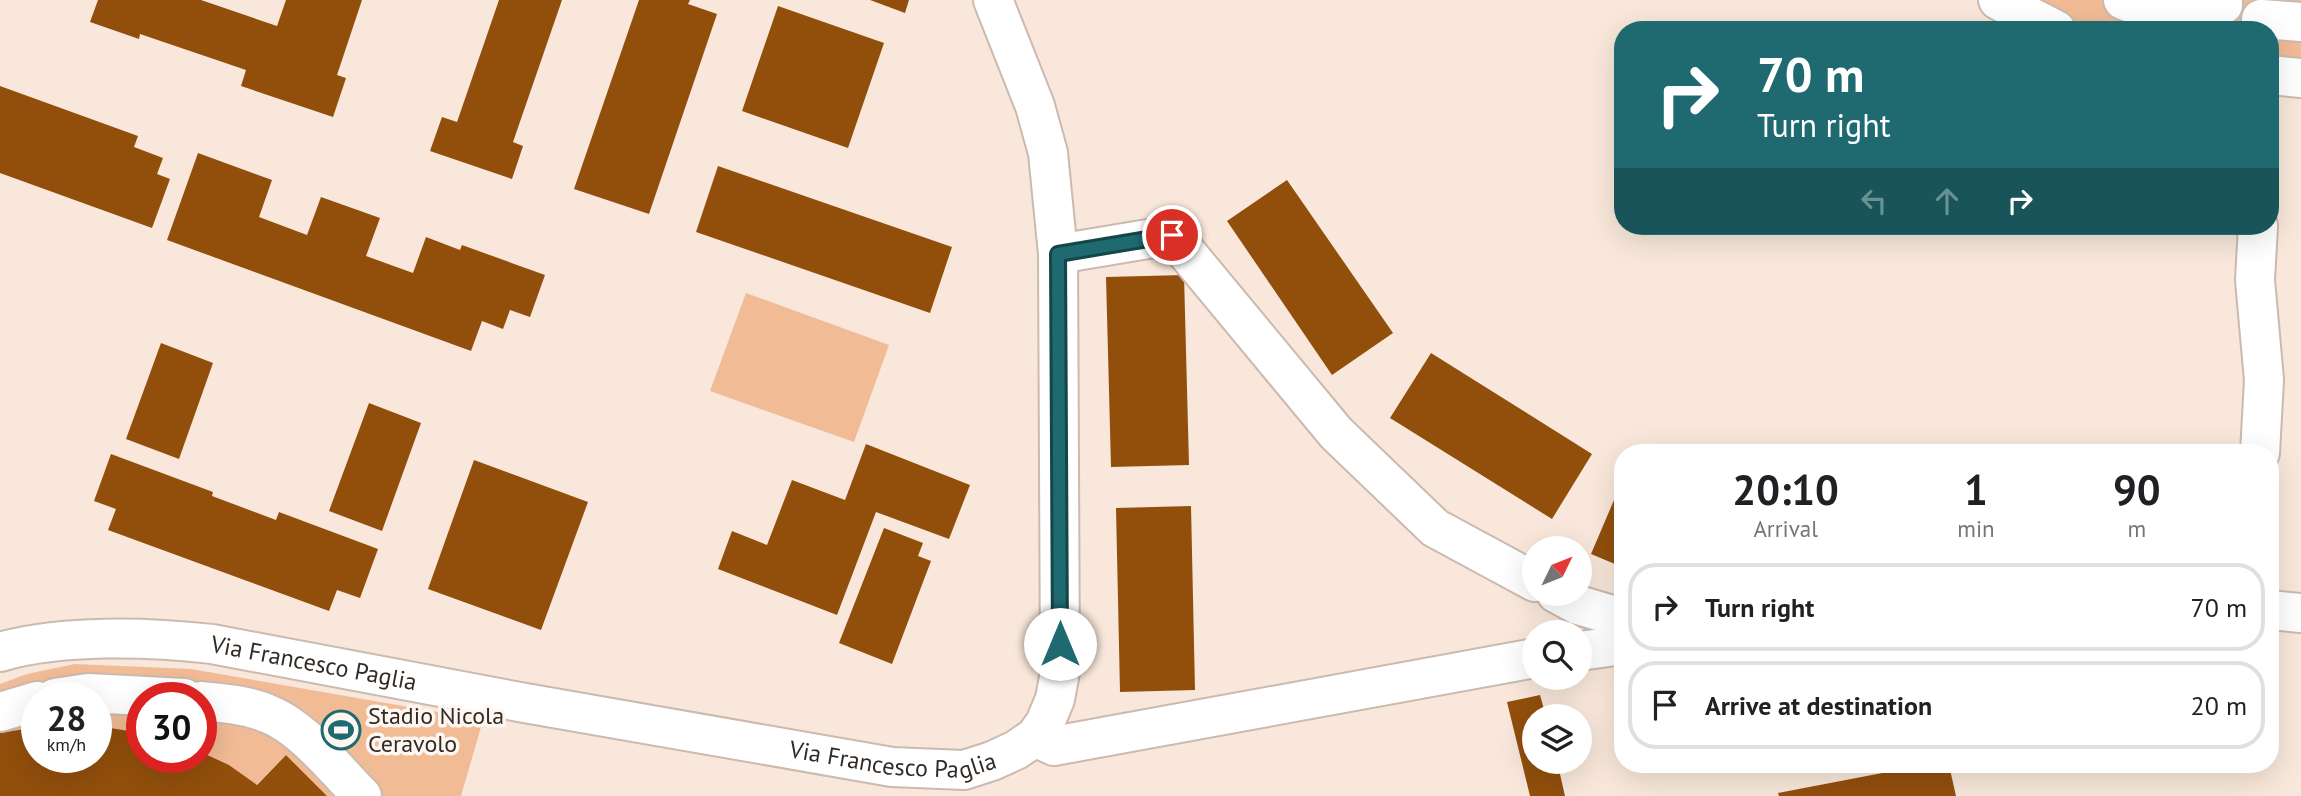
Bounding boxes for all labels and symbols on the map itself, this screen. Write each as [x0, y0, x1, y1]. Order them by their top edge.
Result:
pin [1142, 205, 1202, 265]
north arrow [1522, 536, 1592, 606]
position arrow [1023, 607, 1097, 681]
street label: Via Francesco Paglia [207, 628, 420, 697]
speed limit sign: 30 [126, 682, 217, 773]
place label: Stadio Nicola Ceravolo [368, 700, 504, 759]
sports icon: Stadio Nicola Ceravolo [320, 709, 362, 751]
street label: Via Francesco Paglia [786, 733, 1000, 786]

